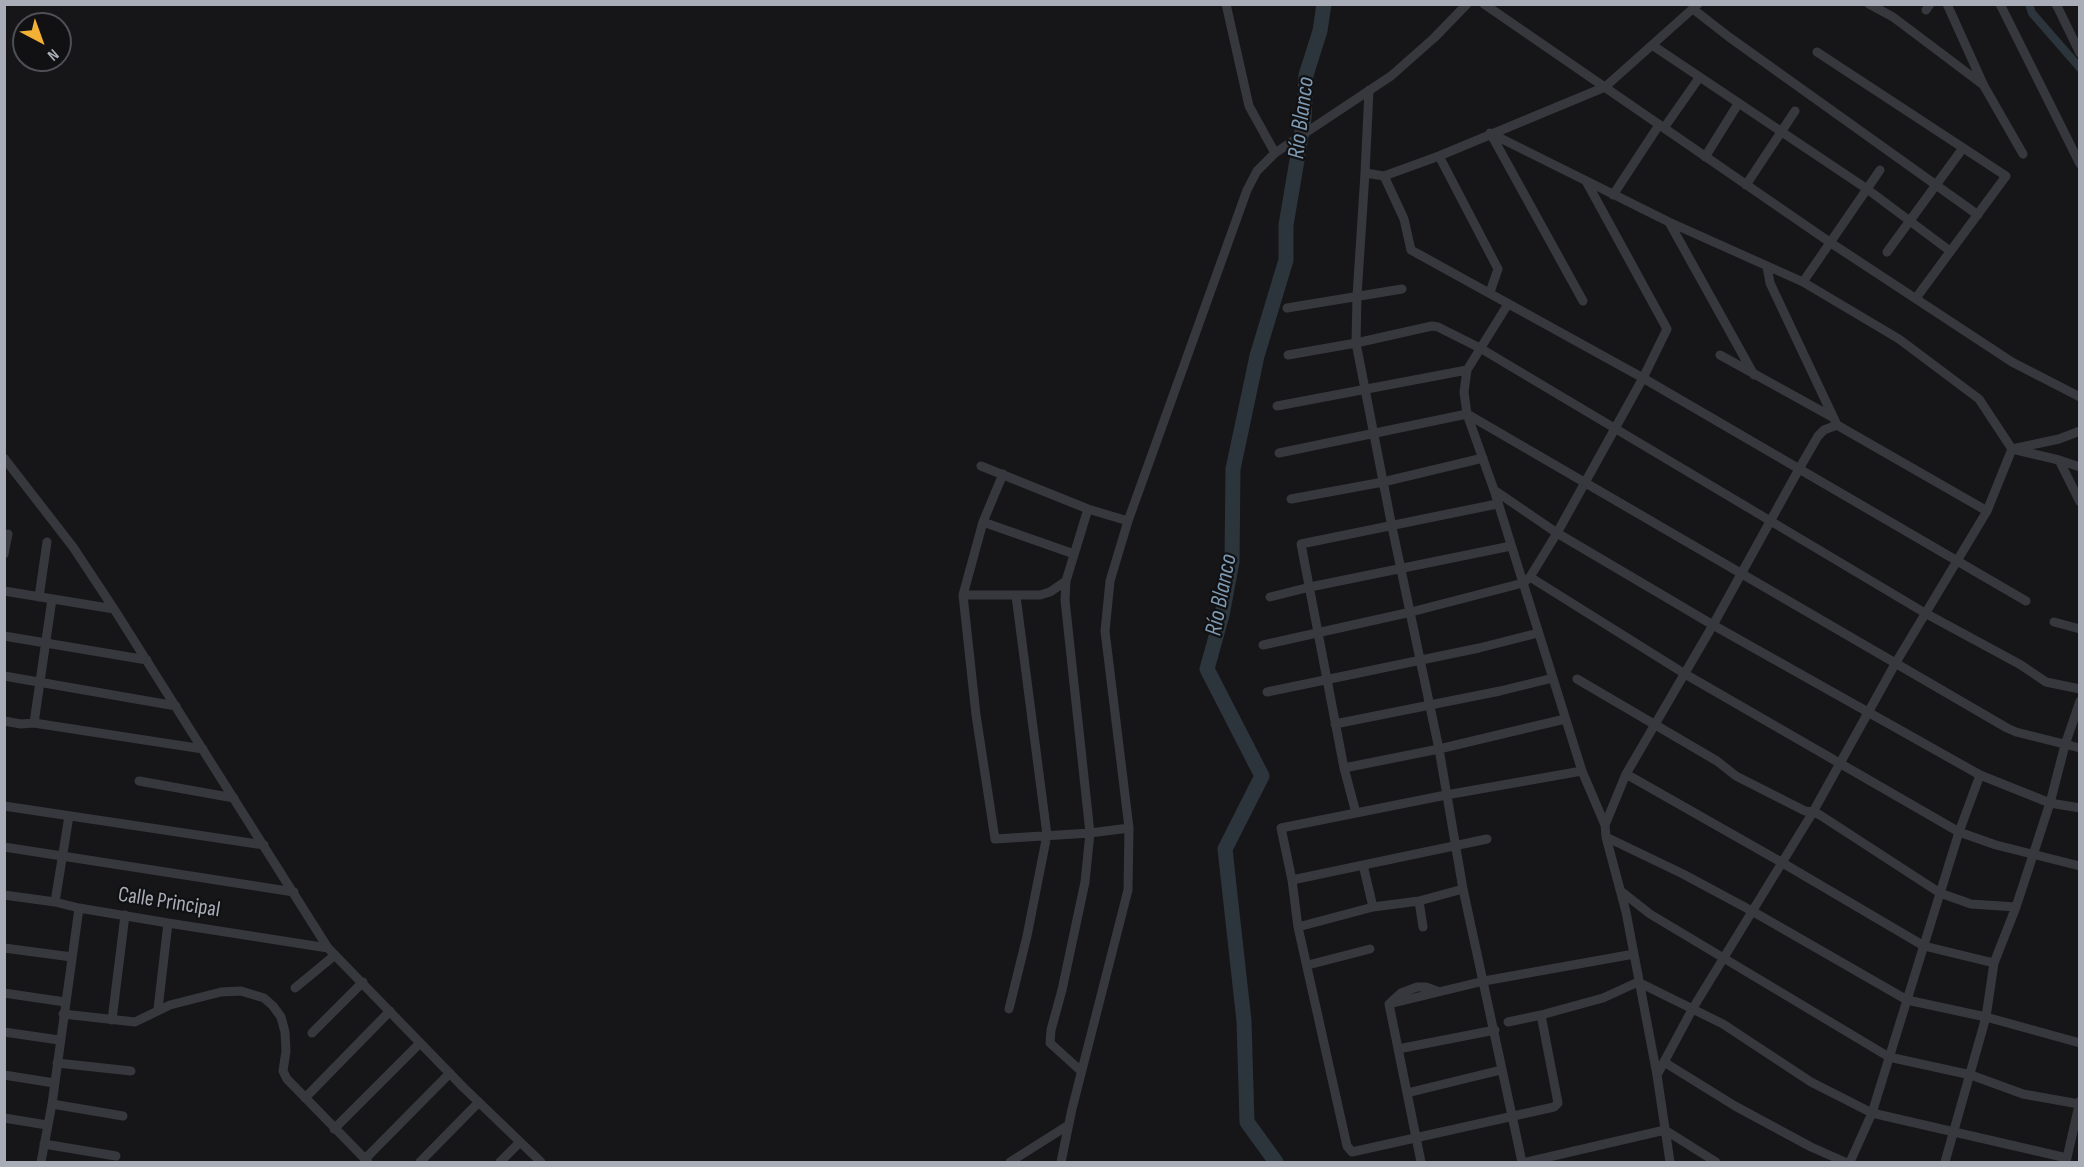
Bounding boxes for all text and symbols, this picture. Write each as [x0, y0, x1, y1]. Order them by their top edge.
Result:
north arrow [12, 12, 72, 72]
text: N [43, 44, 62, 64]
water label: Río Blanco [1283, 75, 1321, 161]
water label: Río Blanco [1200, 552, 1244, 638]
street label: Calle Principal [116, 882, 222, 924]

